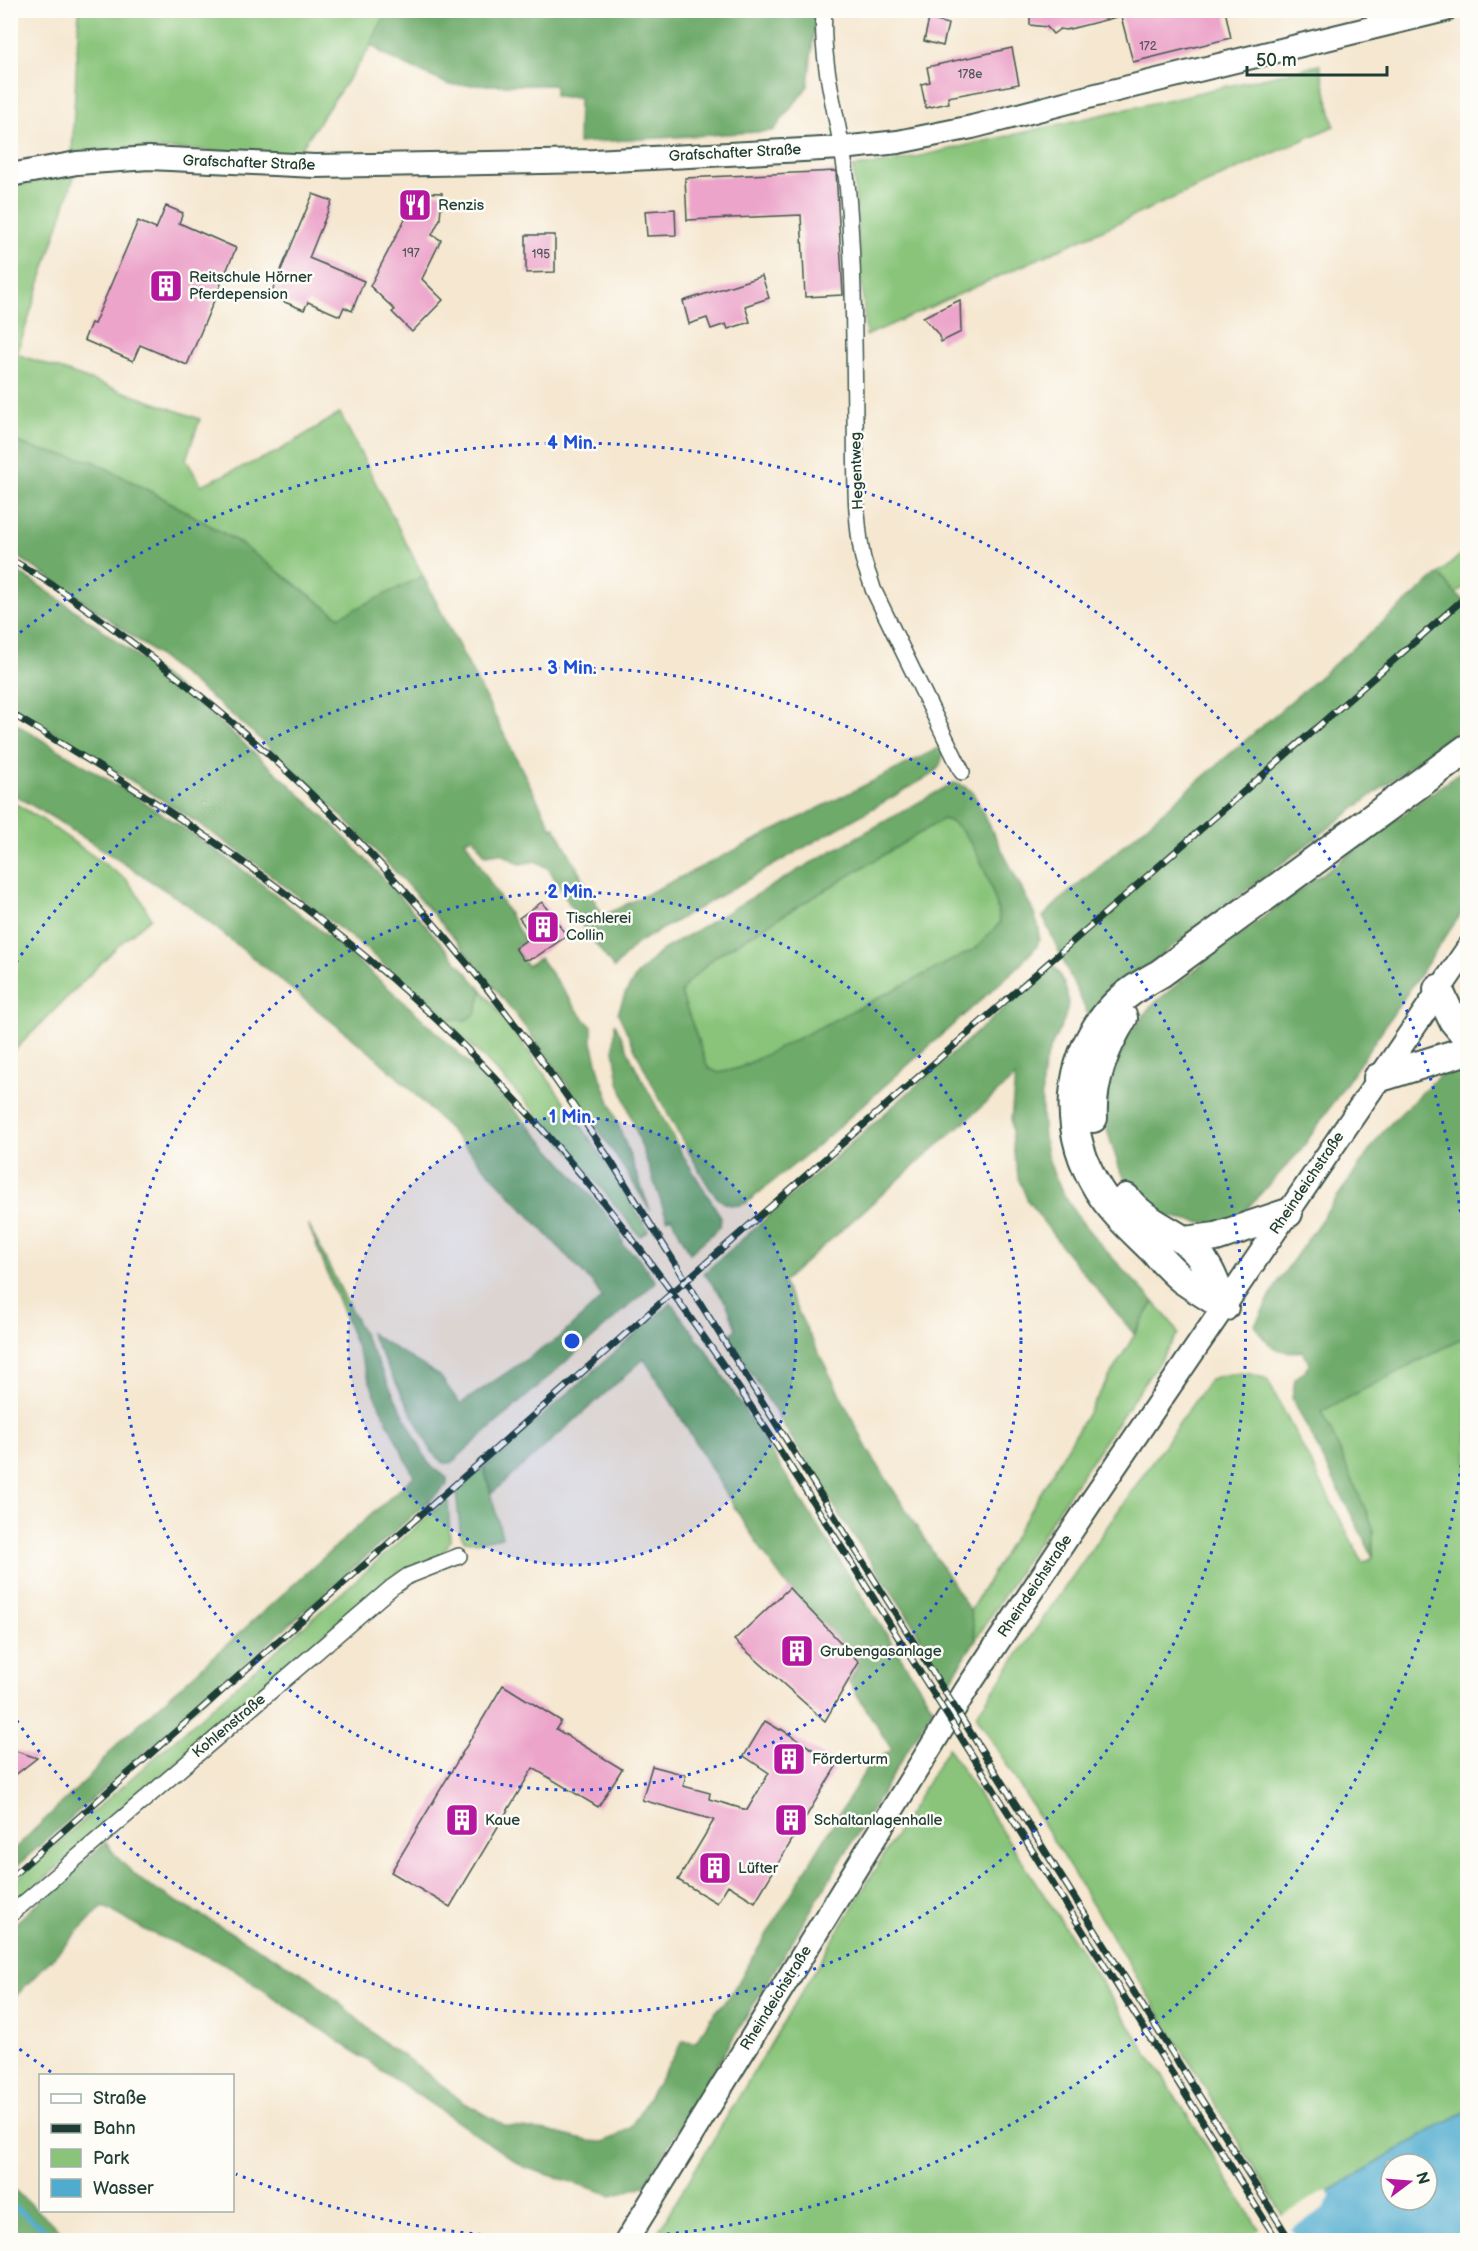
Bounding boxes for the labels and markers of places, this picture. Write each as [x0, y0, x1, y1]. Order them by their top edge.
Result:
restaurant icon: Renzis [397, 187, 433, 223]
place label: Renzis [438, 196, 485, 215]
building icon: Reitschule Hörner Pferdepension [148, 268, 184, 304]
place label: Reitschule Hörner Pferdepension [189, 268, 313, 304]
building icon: Tischlerei Collin [525, 909, 561, 945]
place label: Tischlerei Collin [566, 909, 631, 945]
centre of rings [562, 1331, 582, 1351]
building icon: Grubengasanlage [779, 1633, 815, 1669]
place label: Grubengasanlage [820, 1642, 942, 1661]
building icon: Förderturm [771, 1741, 807, 1777]
place label: Förderturm [812, 1750, 888, 1769]
building icon: Kaue [444, 1802, 480, 1838]
building icon: Schaltanlagenhalle [773, 1802, 809, 1838]
place label: Kaue [485, 1811, 520, 1830]
place label: Schaltanlagenhalle [814, 1811, 942, 1830]
building icon: Lüfter [697, 1850, 733, 1886]
place label: Lüfter [738, 1859, 779, 1878]

